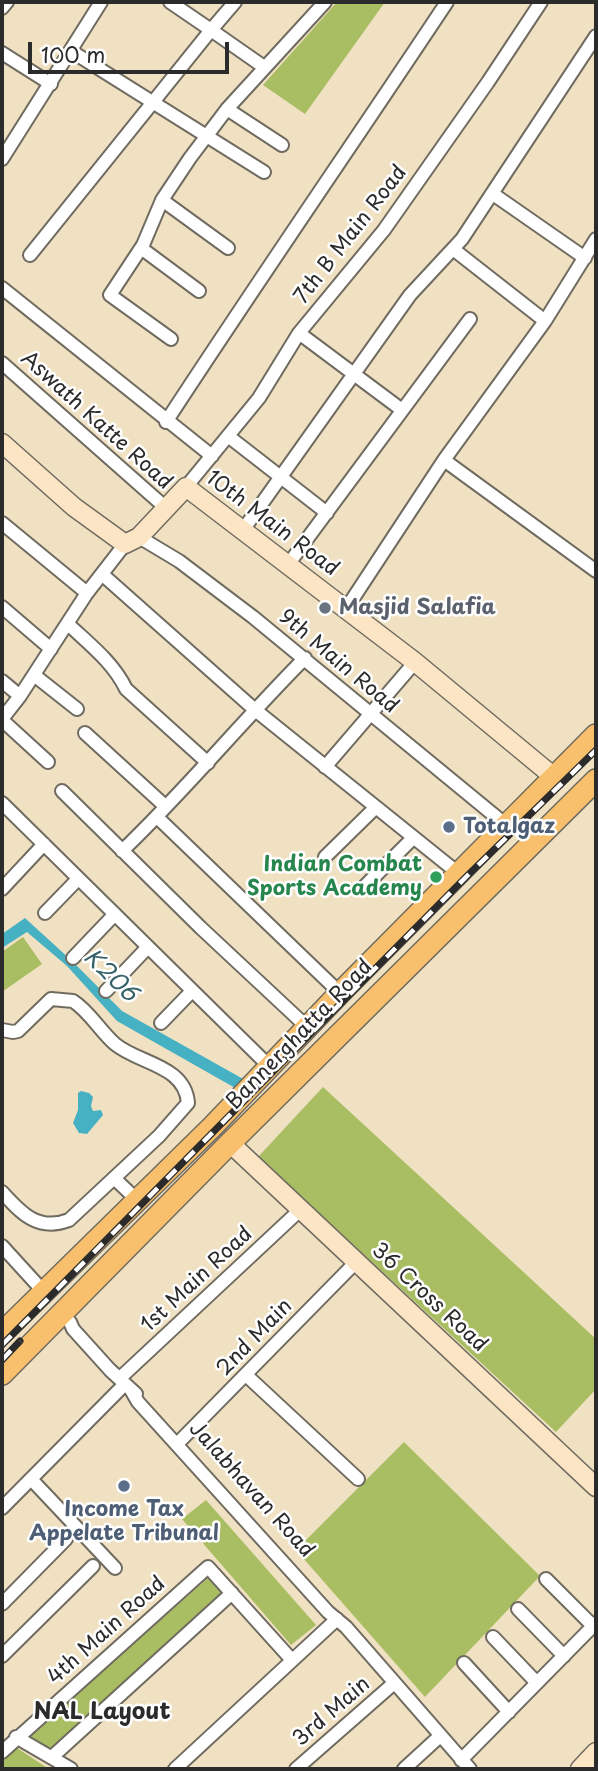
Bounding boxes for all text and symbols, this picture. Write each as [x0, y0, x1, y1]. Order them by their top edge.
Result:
scale bar [32, 28, 233, 72]
text: 100 m [41, 38, 105, 70]
street label: 7th B Main Road [289, 161, 413, 309]
street label: Aswath Katte Road [15, 346, 177, 496]
street label: 10th Main Road [201, 466, 343, 582]
place label: Masjid Salafia [339, 595, 496, 621]
marker: Masjid Salafia [317, 600, 333, 616]
street label: 9th Main Road [273, 605, 403, 719]
place label: Totalgaz [463, 814, 555, 840]
marker: Totalgaz [441, 819, 457, 835]
place label: Indian Combat Sports Academy [247, 852, 422, 902]
marker: Indian Combat Sports Academy [428, 869, 444, 885]
water label: K206 [77, 944, 143, 1008]
street label: Bannerghatta Road [222, 955, 378, 1115]
street label: 1st Main Road [136, 1222, 258, 1338]
street label: 36 Cross Road [366, 1238, 492, 1358]
street label: 2nd Main [212, 1294, 298, 1382]
street label: Jalabhavan Road [183, 1417, 319, 1563]
marker: Income Tax Appelate Tribunal [116, 1478, 132, 1494]
place label: Income Tax Appelate Tribunal [29, 1497, 219, 1547]
street label: 4th Main Road [43, 1572, 171, 1690]
street label: 3rd Main [289, 1672, 375, 1752]
district label: NAL Layout [34, 1699, 170, 1727]

